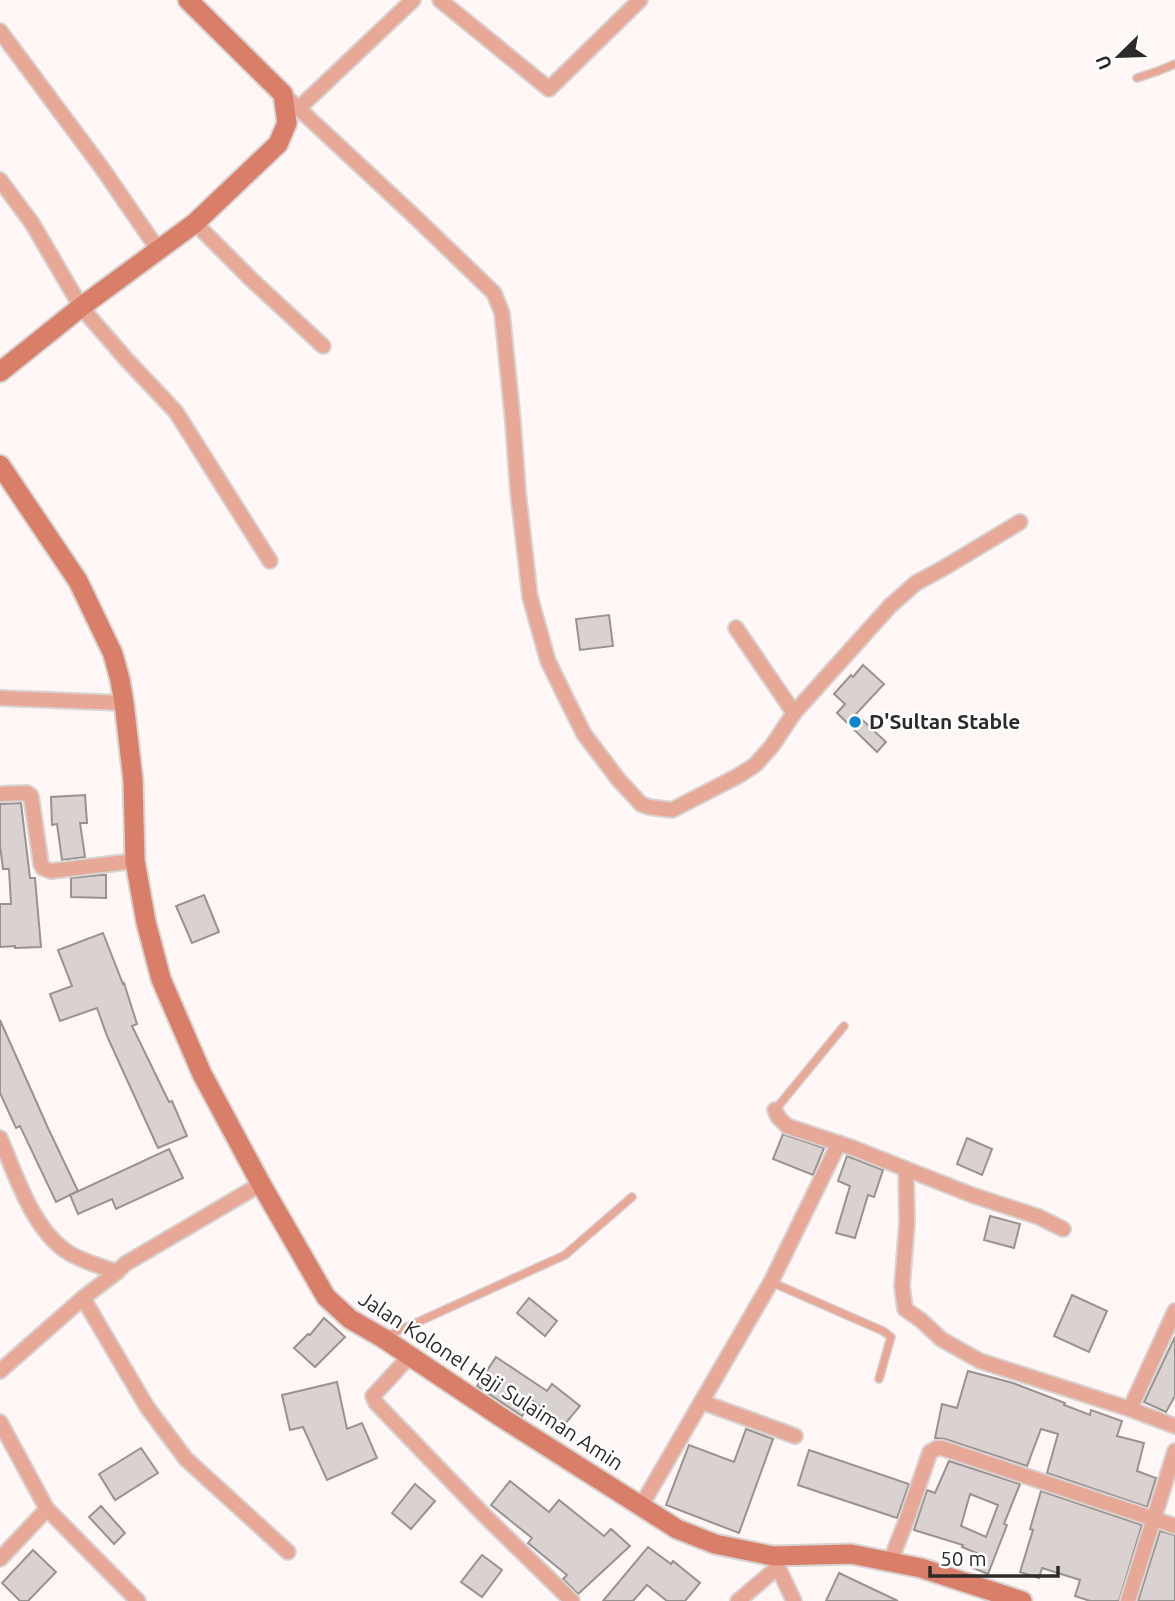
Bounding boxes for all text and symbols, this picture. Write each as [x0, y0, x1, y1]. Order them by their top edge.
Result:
north arrow [1084, 21, 1154, 91]
text: U [1091, 52, 1116, 73]
place label: D'Sultan Stable [869, 709, 1020, 733]
marker: D'Sultan Stable [847, 714, 863, 730]
street label: Jalan Kolonel Haji Sulaiman Amin [355, 1286, 628, 1475]
scale bar [930, 1534, 1058, 1578]
text: 50 m [940, 1546, 987, 1570]

